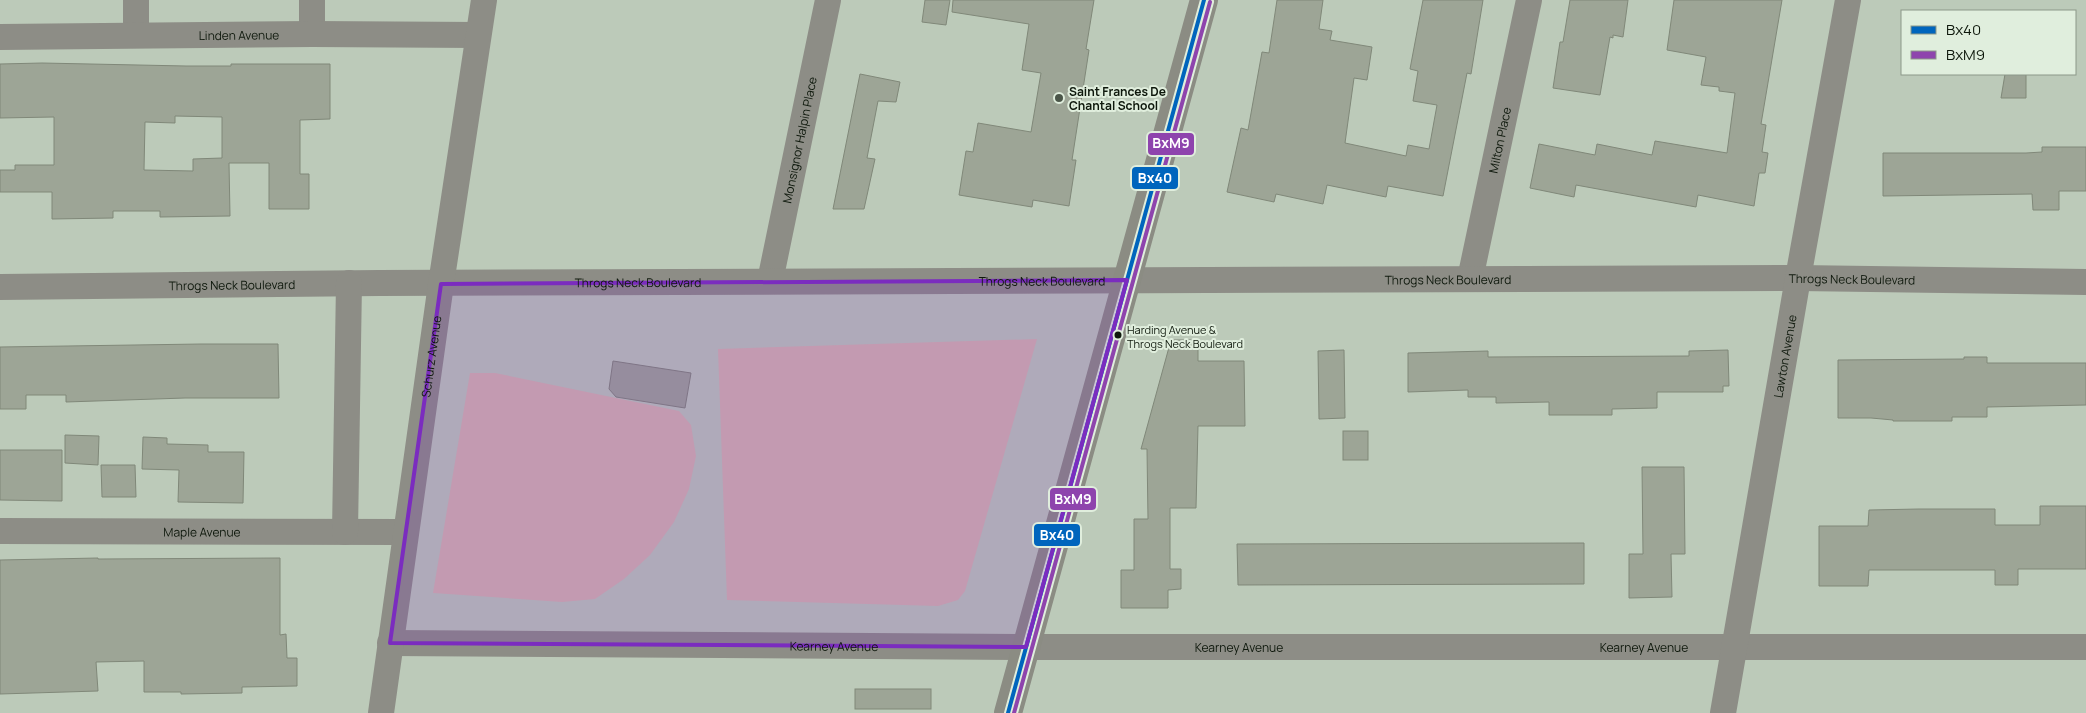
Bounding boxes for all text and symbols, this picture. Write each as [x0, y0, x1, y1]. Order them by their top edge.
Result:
legend [1901, 10, 2076, 75]
text: Bx40 [1946, 19, 1981, 40]
street label: Linden Avenue [199, 26, 279, 44]
text: BxM9 [1946, 44, 1985, 65]
street label: Monsignor Halpin Place [778, 75, 820, 205]
place label: Saint Frances De Chantal School [1069, 83, 1166, 114]
marker: Saint Frances De Chantal School [1053, 92, 1065, 104]
street label: Milton Place [1484, 105, 1515, 175]
line badge: BxM9 [1147, 132, 1195, 156]
text: BxM9 [1152, 133, 1190, 152]
line badge: Bx40 [1131, 166, 1179, 190]
text: Bx40 [1138, 168, 1172, 187]
street label: Throgs Neck Boulevard [1789, 269, 1915, 288]
street label: Throgs Neck Boulevard [1385, 271, 1511, 288]
street label: Throgs Neck Boulevard [979, 272, 1105, 289]
street label: Throgs Neck Boulevard [575, 273, 701, 291]
street label: Throgs Neck Boulevard [169, 275, 295, 294]
street label: Lawton Avenue [1769, 313, 1800, 399]
street label: Schurz Avenue [417, 314, 445, 399]
place label: Harding Avenue & Throgs Neck Boulevard [1127, 322, 1243, 351]
marker: Harding Avenue & Throgs Neck Boulevard [1113, 330, 1123, 340]
line badge: BxM9 [1049, 487, 1097, 511]
text: BxM9 [1054, 489, 1092, 508]
street label: Maple Avenue [163, 523, 241, 540]
line badge: Bx40 [1033, 523, 1081, 547]
text: Bx40 [1040, 525, 1074, 544]
street label: Kearney Avenue [790, 637, 878, 655]
street label: Kearney Avenue [1195, 639, 1283, 656]
street label: Kearney Avenue [1600, 639, 1688, 656]

